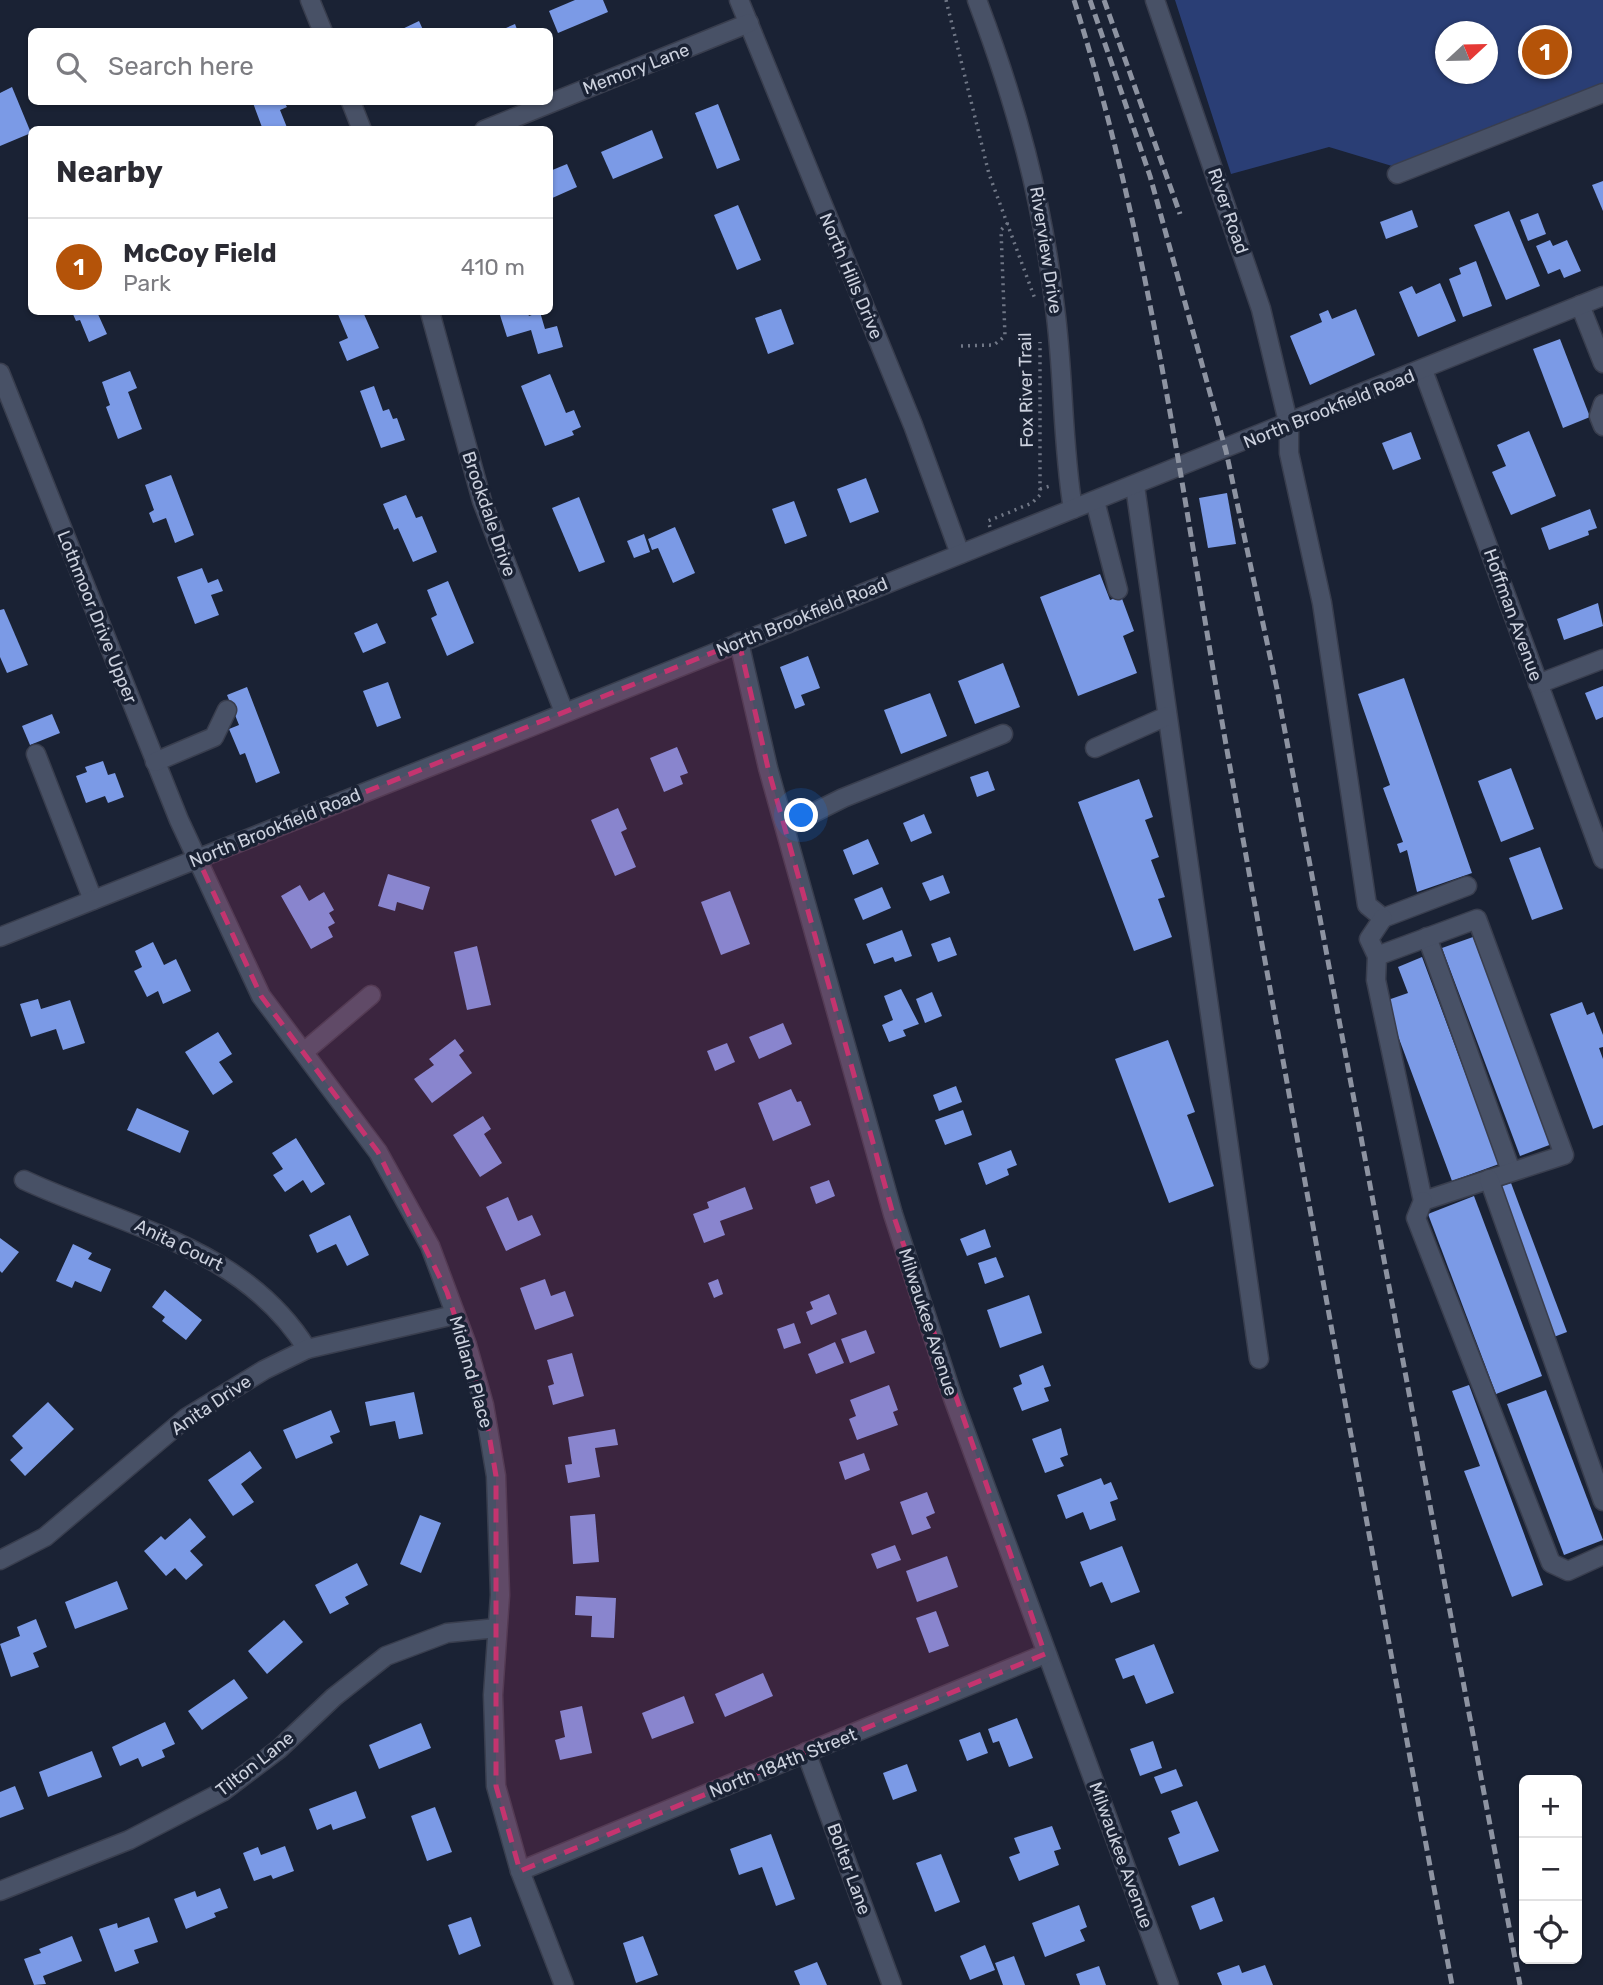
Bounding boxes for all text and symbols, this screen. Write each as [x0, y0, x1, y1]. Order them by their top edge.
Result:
north arrow [1435, 21, 1498, 84]
pin: 1 [1522, 26, 1568, 78]
search box [28, 28, 553, 105]
street label: Memory Lane [580, 39, 692, 99]
icon: search [52, 48, 90, 86]
text: Search here [108, 51, 254, 82]
text: Nearby [56, 154, 163, 190]
street label: River Road [1203, 165, 1253, 257]
street label: Riverview Drive [1025, 185, 1067, 315]
street label: North Hills Drive [815, 210, 887, 342]
text: McCoy Field [123, 238, 277, 269]
text: 1 [73, 253, 85, 281]
text: 410 m [461, 253, 525, 281]
text: Park [123, 269, 171, 297]
street label: Fox River Trail [1014, 332, 1038, 448]
street label: North Brookfield Road [1240, 365, 1418, 453]
street label: Brookdale Drive [457, 448, 521, 580]
street label: Lothmoor Drive Upper [52, 527, 142, 707]
street label: Hoffman Avenue [1479, 546, 1547, 684]
street label: North Brookfield Road [713, 573, 891, 661]
street label: North Brookfield Road [186, 784, 364, 872]
your location [784, 798, 818, 832]
street label: Anita Court [131, 1214, 227, 1276]
street label: Milwaukee Avenue [894, 1245, 962, 1399]
street label: Midland Place [444, 1313, 498, 1431]
street label: Anita Drive [167, 1370, 255, 1440]
street label: North 184th Street [706, 1723, 860, 1803]
street label: Tilton Lane [212, 1727, 298, 1801]
map controls [1519, 1775, 1582, 1964]
button: + [1519, 1775, 1582, 1838]
street label: Milwaukee Avenue [1084, 1779, 1158, 1931]
street label: Bolter Lane [822, 1820, 876, 1918]
button: − [1519, 1838, 1582, 1901]
button: locate [1519, 1901, 1582, 1964]

